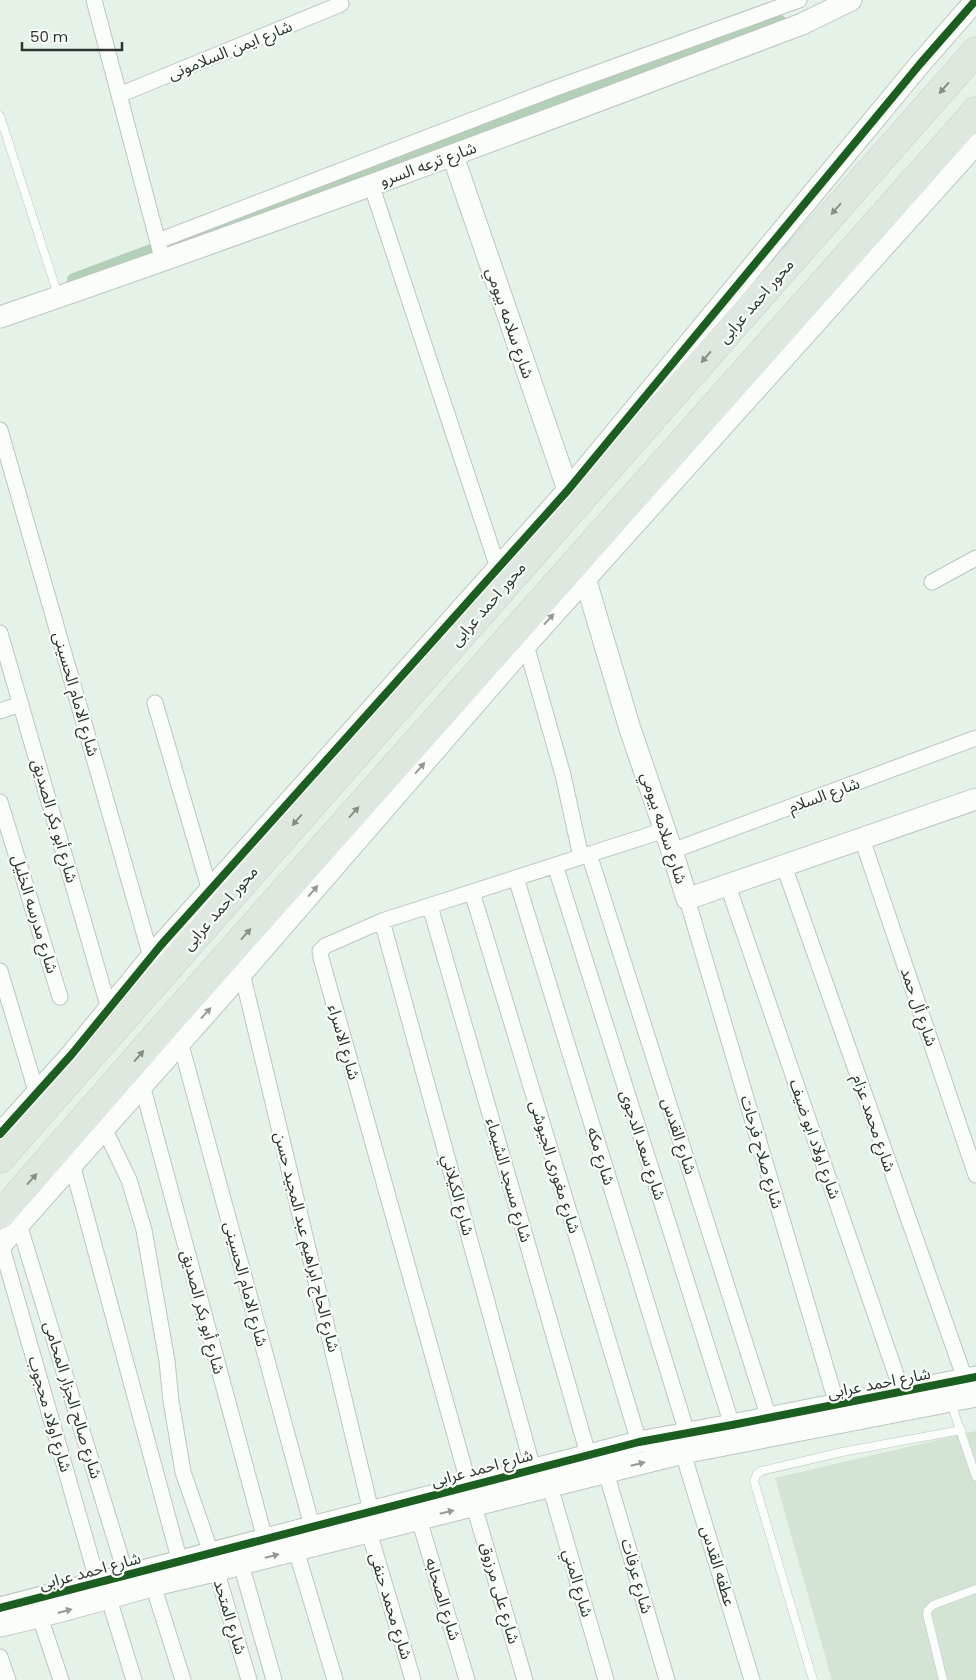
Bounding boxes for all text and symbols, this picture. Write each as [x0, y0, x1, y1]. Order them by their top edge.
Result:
street label: شارع ايمن السلامونى [164, 15, 296, 86]
scale bar [22, 20, 122, 52]
text: 50 m [30, 26, 68, 47]
one-way arrow [938, 81, 950, 93]
street label: شارع ترعه السرو [376, 136, 480, 193]
one-way arrow [830, 203, 842, 215]
street label: محور احمد عرابى [713, 254, 799, 348]
street label: شارع سلامه بيومي [479, 264, 540, 382]
one-way arrow [700, 351, 711, 364]
street label: محور احمد عرابى [445, 557, 531, 651]
one-way arrow [544, 612, 555, 625]
street label: شارع الامام الحسينى [46, 629, 105, 759]
street label: شارع أبو بكر الصديق [25, 756, 84, 886]
one-way arrow [414, 761, 425, 774]
street label: شارع سلامه بيومي [634, 769, 693, 887]
street label: شارع السلام [785, 771, 863, 819]
one-way arrow [348, 807, 360, 819]
one-way arrow [291, 814, 303, 826]
street label: شارع مدرسه الخليل [5, 852, 64, 976]
street label: محور احمد عرابى [177, 861, 263, 955]
one-way arrow [308, 884, 319, 897]
one-way arrow [240, 928, 252, 940]
street label: شارع أل حمد [894, 965, 943, 1050]
street label: شارع الاسراء [321, 1002, 366, 1083]
one-way arrow [200, 1007, 212, 1019]
one-way arrow [133, 1049, 144, 1062]
street label: شارع محمد عزام [846, 1071, 901, 1175]
street label: شارع اولاد ابو ضيف [783, 1076, 846, 1202]
street label: شارع سعد الدجوى [613, 1087, 672, 1203]
street label: شارع صلاح فرحات [734, 1093, 789, 1212]
street label: شارع القدس [655, 1095, 702, 1178]
street label: شارع مغورى الجيوشى [523, 1098, 586, 1237]
street label: شارع مسجد الشيماء [479, 1115, 538, 1245]
street label: شارع مكه [580, 1124, 621, 1188]
street label: شارع الحاج ابراهيم عبد المجيد حسن [268, 1129, 346, 1355]
street label: شارع الكيلاني [435, 1152, 480, 1238]
one-way arrow [27, 1172, 38, 1185]
street label: شارع الامام الحسينى [217, 1219, 274, 1349]
street label: شارع أبو بكر الصديق [174, 1247, 231, 1377]
street label: شارع صالح الجزار المحامى [37, 1318, 108, 1482]
street label: شارع اولاد محجوب [21, 1353, 78, 1475]
street label: شارع احمد عرابى [825, 1362, 933, 1405]
street label: شارع احمد عرابى [429, 1443, 536, 1494]
one-way arrow [631, 1460, 646, 1468]
one-way arrow [439, 1508, 454, 1516]
street label: عطفه القدس [695, 1523, 741, 1609]
street label: شارع عرفات [614, 1536, 659, 1616]
street label: شارع على مرزوق [474, 1540, 525, 1647]
street label: شارع احمد عرابى [37, 1546, 144, 1597]
street label: شارع المني [556, 1546, 599, 1620]
street label: شارع محمد حنفى [363, 1550, 418, 1663]
one-way arrow [265, 1552, 280, 1560]
street label: شارع الصحابه [419, 1555, 467, 1644]
street label: شارع المتحد [207, 1577, 252, 1658]
one-way arrow [57, 1606, 72, 1614]

